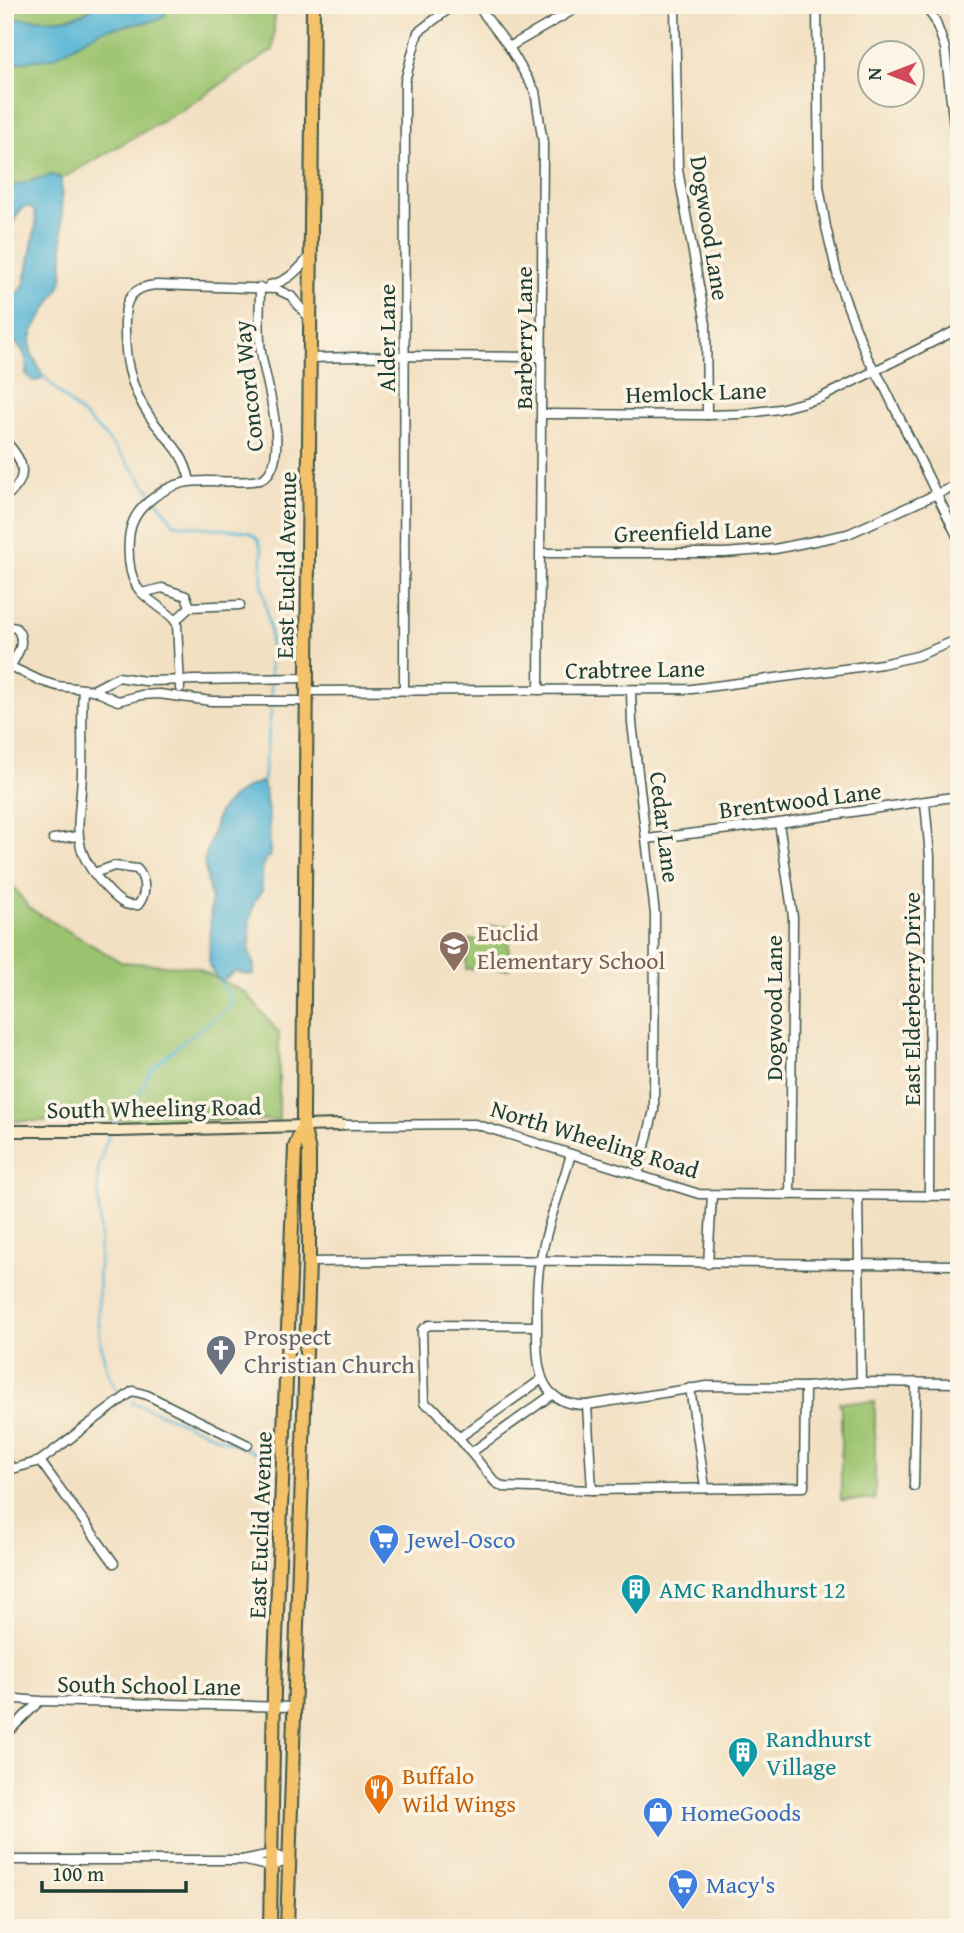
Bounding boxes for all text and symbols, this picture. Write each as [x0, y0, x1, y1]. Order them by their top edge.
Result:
north arrow [856, 38, 926, 108]
text: N [860, 67, 888, 80]
street label: Dogwood Lane [681, 153, 739, 303]
street label: Barberry Lane [506, 266, 541, 410]
street label: Alder Lane [369, 284, 404, 392]
street label: Concord Way [224, 318, 272, 454]
street label: Hemlock Lane [625, 372, 767, 412]
street label: East Euclid Avenue [267, 471, 305, 659]
street label: Greenfield Lane [613, 511, 773, 551]
street label: Crabtree Lane [565, 650, 705, 688]
street label: Cedar Lane [641, 770, 689, 884]
street label: Brentwood Lane [717, 773, 883, 827]
street label: East Elderberry Drive [894, 892, 929, 1106]
place label: Euclid Elementary School [477, 915, 665, 978]
school or university icon: Euclid Elementary School [437, 929, 471, 973]
street label: Dogwood Lane [756, 935, 791, 1081]
street label: South Wheeling Road [46, 1089, 262, 1127]
street label: North Wheeling Road [487, 1091, 704, 1187]
place label: Prospect Christian Church [244, 1319, 415, 1382]
church icon: Prospect Christian Church [204, 1333, 238, 1377]
street label: East Euclid Avenue [239, 1431, 281, 1619]
supermarket icon: Jewel-Osco [367, 1522, 401, 1566]
place label: Jewel-Osco [404, 1522, 516, 1557]
building icon: AMC Randhurst 12 [619, 1572, 653, 1616]
place label: AMC Randhurst 12 [659, 1572, 846, 1607]
street label: South School Lane [57, 1666, 241, 1704]
place label: Randhurst Village [766, 1721, 872, 1784]
building icon: Randhurst Village [726, 1735, 760, 1779]
place label: Buffalo Wild Wings [402, 1758, 516, 1821]
restaurant icon: Buffalo Wild Wings [362, 1772, 396, 1816]
shop icon: HomeGoods [641, 1795, 675, 1839]
place label: HomeGoods [681, 1795, 801, 1830]
scale bar [42, 1849, 186, 1893]
text: 100 m [52, 1858, 104, 1889]
supermarket icon: Macy's [666, 1867, 700, 1911]
place label: Macy's [706, 1867, 775, 1902]

